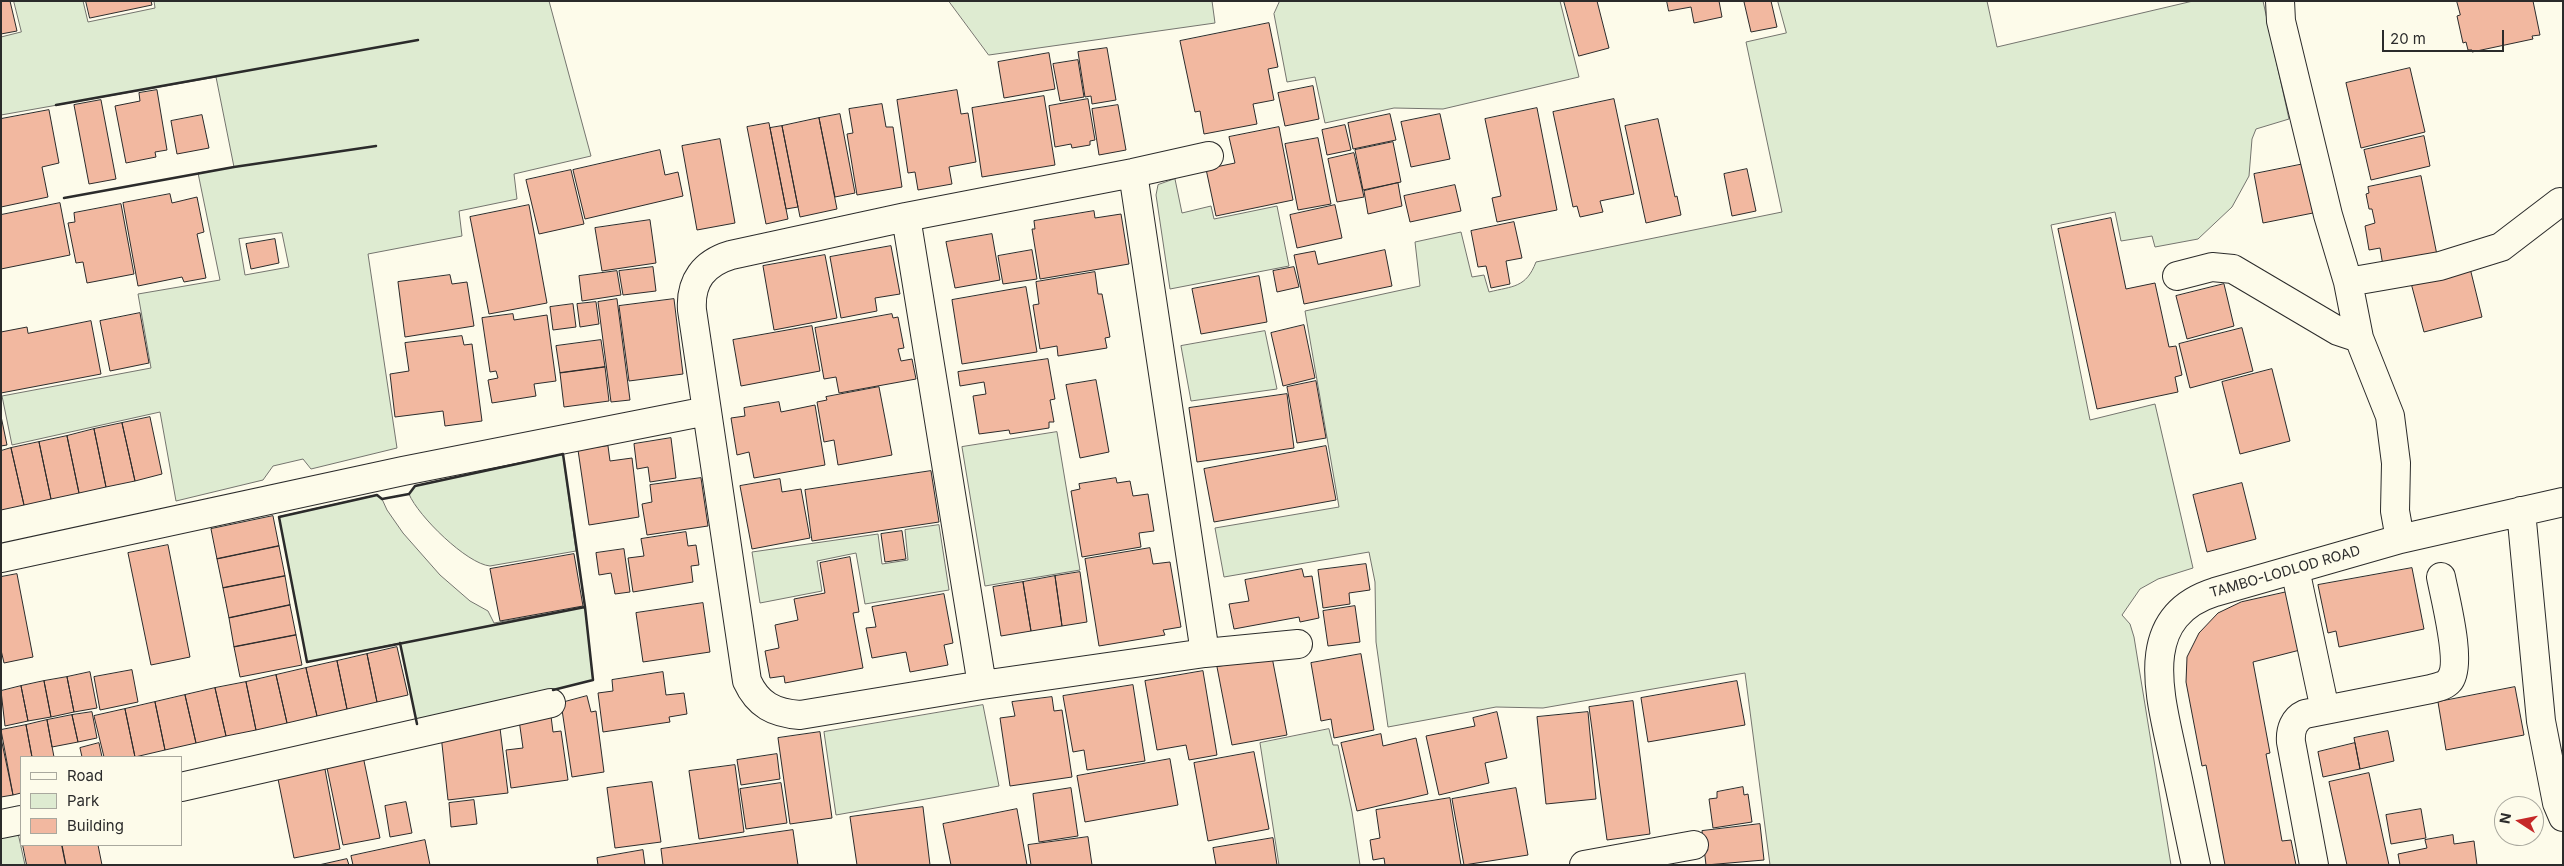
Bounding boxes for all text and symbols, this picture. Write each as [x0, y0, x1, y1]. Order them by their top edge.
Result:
scale bar [2384, 20, 2506, 52]
text: 20 m [2390, 29, 2426, 48]
street label: TAMBO-LODLOD ROAD [2208, 542, 2362, 602]
legend [20, 756, 182, 846]
text: Road [67, 766, 103, 785]
text: Park [67, 791, 99, 810]
north arrow [2494, 796, 2544, 846]
text: N [2495, 811, 2514, 825]
text: Building [67, 816, 124, 835]

